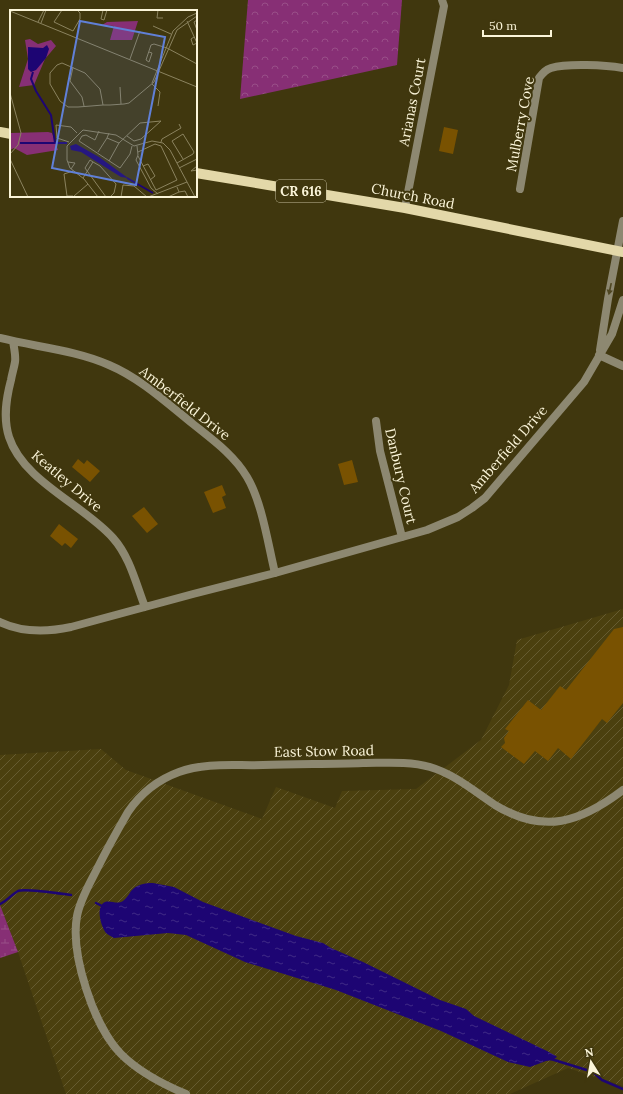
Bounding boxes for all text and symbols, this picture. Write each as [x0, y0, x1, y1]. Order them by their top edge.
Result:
inset map [10, 10, 197, 197]
scale bar [483, 12, 551, 38]
text: 50 m [489, 18, 517, 33]
street label: Arianas Court [394, 56, 430, 149]
street label: Mulberry Cove [502, 74, 538, 173]
street label: Church Road [370, 179, 456, 213]
road number: CR 616 [276, 180, 326, 202]
one-way arrow [607, 283, 613, 296]
street label: Amberfield Drive [135, 361, 234, 444]
street label: Amberfield Drive [464, 401, 551, 497]
street label: Danbury Court [381, 426, 421, 526]
street label: Keatley Drive [28, 446, 106, 516]
street label: East Stow Road [274, 741, 374, 761]
north arrow [571, 1042, 611, 1082]
text: N [584, 1044, 595, 1060]

